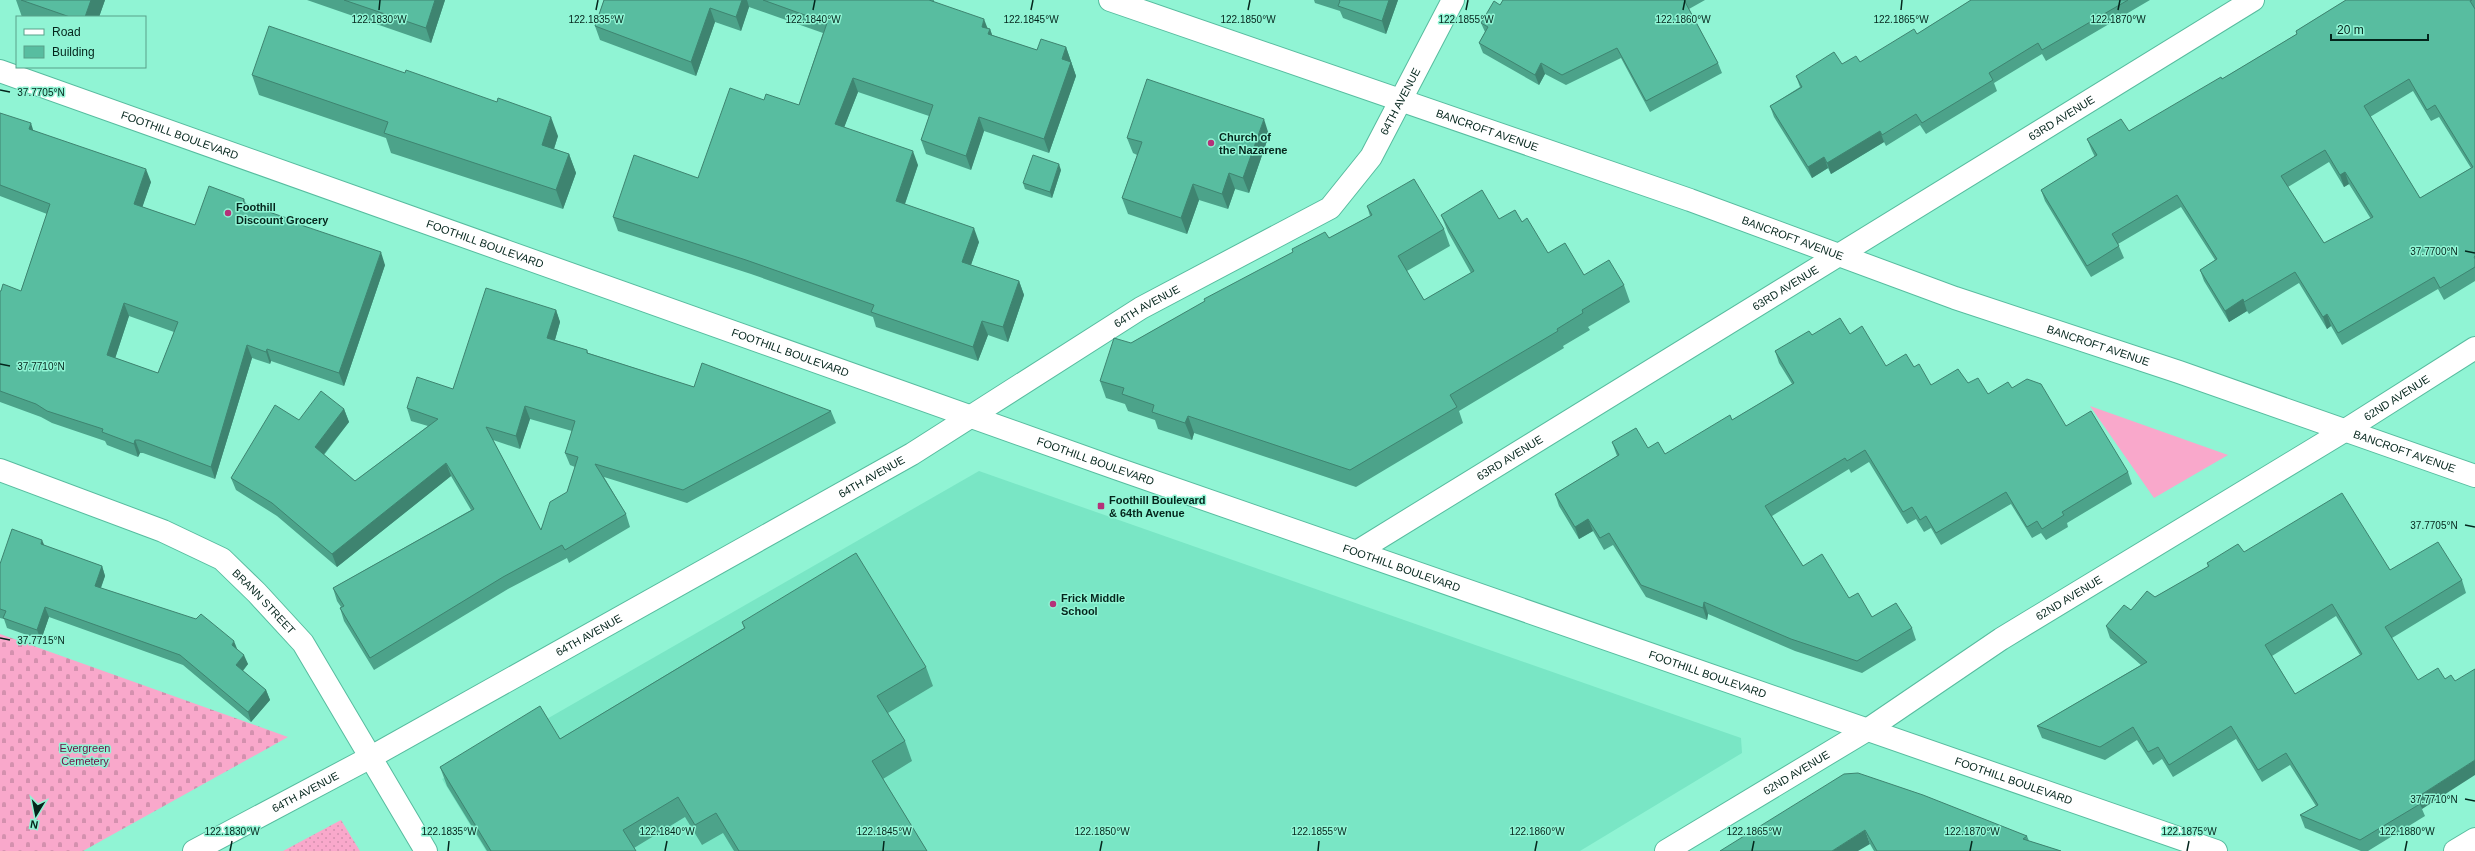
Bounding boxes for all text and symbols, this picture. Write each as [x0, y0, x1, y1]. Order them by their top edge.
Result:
text: 122.1830°W [351, 14, 407, 25]
text: 122.1835°W [568, 14, 624, 25]
text: 122.1840°W [785, 14, 841, 25]
text: 122.1845°W [1003, 14, 1059, 25]
text: 122.1850°W [1220, 14, 1276, 25]
text: 122.1855°W [1438, 14, 1494, 25]
text: 122.1860°W [1655, 14, 1711, 25]
text: 122.1865°W [1873, 14, 1929, 25]
text: 122.1870°W [2090, 14, 2146, 25]
legend [16, 16, 146, 68]
scale bar [2331, 16, 2428, 42]
text: 20 m [2337, 23, 2364, 37]
text: Road [52, 25, 81, 39]
text: Building [52, 45, 95, 59]
street label: 64TH AVENUE [1378, 66, 1422, 137]
text: 37.7705°N [17, 87, 65, 98]
street label: 63RD AVENUE [2026, 93, 2097, 143]
street label: BANCROFT AVENUE [1435, 107, 1540, 153]
street label: FOOTHILL BOULEVARD [120, 109, 240, 161]
place label: Church of the Nazarene [1219, 131, 1287, 156]
marker: Church of the Nazarene [1206, 138, 1216, 148]
place label: Foothill Discount Grocery [236, 201, 329, 226]
marker: Foothill Discount Grocery [223, 208, 233, 218]
street label: BANCROFT AVENUE [1740, 214, 1845, 262]
street label: FOOTHILL BOULEVARD [425, 217, 545, 270]
text: 37.7700°N [2410, 246, 2458, 257]
street label: 63RD AVENUE [1750, 263, 1821, 313]
street label: 64TH AVENUE [1112, 283, 1182, 330]
street label: BANCROFT AVENUE [2046, 323, 2151, 368]
street label: FOOTHILL BOULEVARD [730, 326, 851, 379]
text: 37.7710°N [17, 361, 65, 372]
street label: 62ND AVENUE [2362, 373, 2432, 423]
street label: BANCROFT AVENUE [2352, 428, 2457, 475]
street label: 63RD AVENUE [1474, 433, 1545, 482]
street label: FOOTHILL BOULEVARD [1035, 435, 1156, 487]
street label: 64TH AVENUE [836, 453, 907, 500]
place label: Foothill Boulevard & 64th Avenue [1109, 494, 1206, 519]
marker: Foothill Boulevard & 64th Avenue [1096, 501, 1106, 511]
text: 37.7705°N [2410, 520, 2458, 531]
street label: FOOTHILL BOULEVARD [1341, 542, 1462, 594]
street label: BRANN STREET [230, 567, 298, 637]
street label: 62ND AVENUE [2034, 573, 2104, 622]
place label: Frick Middle School [1061, 592, 1125, 617]
marker: Frick Middle School [1048, 599, 1058, 609]
street label: 64TH AVENUE [554, 612, 624, 658]
text: 37.7715°N [17, 635, 65, 646]
street label: FOOTHILL BOULEVARD [1647, 648, 1768, 700]
park label: Evergreen Cemetery [60, 742, 110, 767]
street label: 62ND AVENUE [1761, 748, 1831, 797]
street label: FOOTHILL BOULEVARD [1953, 755, 2074, 807]
street label: 64TH AVENUE [270, 769, 341, 815]
text: 37.7710°N [2410, 794, 2458, 805]
north arrow [16, 795, 56, 835]
text: N [29, 818, 39, 831]
text: 122.1830°W [204, 826, 260, 837]
text: 122.1835°W [421, 826, 477, 837]
text: 122.1840°W [639, 826, 695, 837]
text: 122.1845°W [856, 826, 912, 837]
text: 122.1850°W [1074, 826, 1130, 837]
text: 122.1855°W [1291, 826, 1347, 837]
text: 122.1860°W [1509, 826, 1565, 837]
text: 122.1865°W [1726, 826, 1782, 837]
text: 122.1870°W [1944, 826, 2000, 837]
text: 122.1875°W [2161, 826, 2217, 837]
text: 122.1880°W [2379, 826, 2435, 837]

